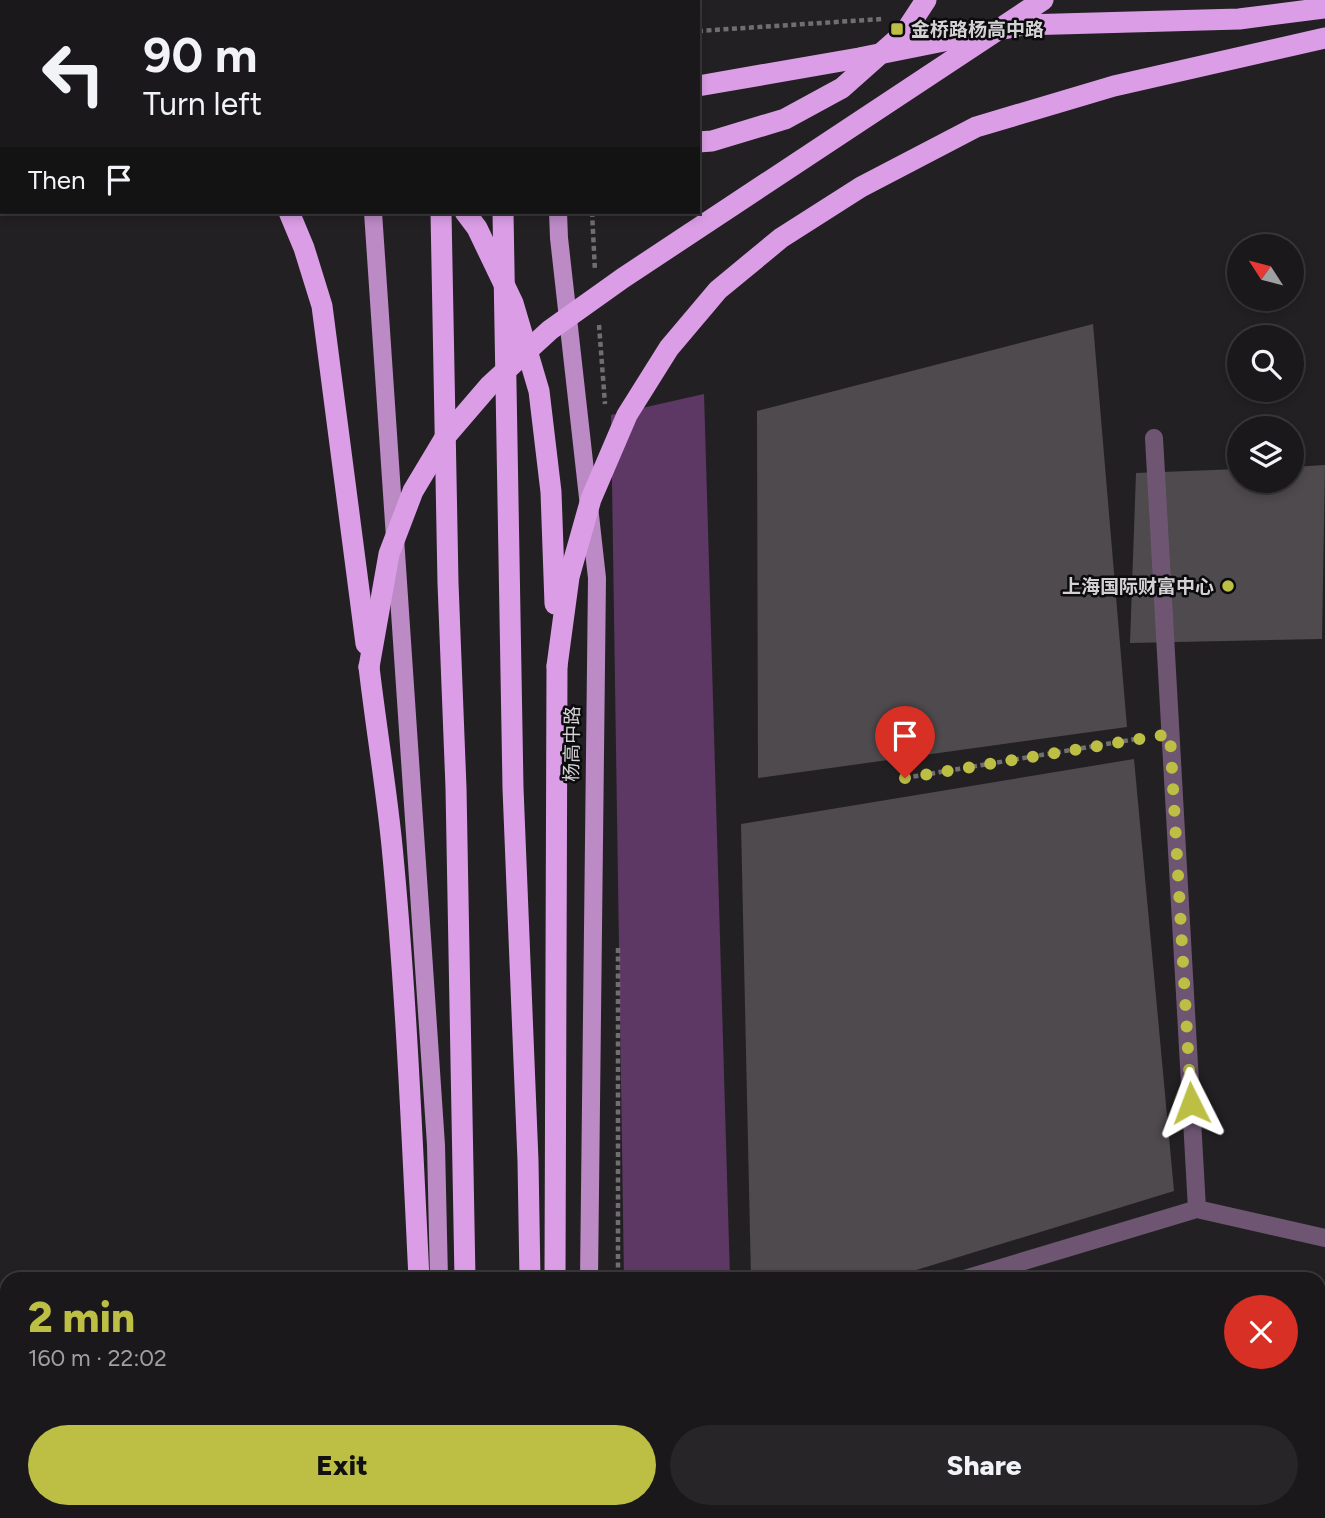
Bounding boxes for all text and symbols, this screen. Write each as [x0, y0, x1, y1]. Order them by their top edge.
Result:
place label: 金桥路杨高中路 [911, 18, 1044, 41]
marker: 金桥路杨高中路 [889, 21, 905, 37]
text: 90 m [143, 25, 258, 84]
icon: left [28, 28, 119, 119]
text: Turn left [143, 85, 262, 123]
icon: arrive [100, 161, 138, 199]
text: Then [28, 164, 86, 196]
north arrow [1227, 234, 1304, 312]
map controls [1227, 234, 1304, 493]
button: search [1227, 325, 1304, 402]
button: layers [1227, 416, 1304, 493]
place label: 上海国际财富中心 [1062, 575, 1214, 598]
marker: 上海国际财富中心 [1220, 578, 1236, 594]
street label: 杨高中路 [560, 706, 584, 782]
pin [875, 706, 935, 778]
icon: arrive [886, 717, 924, 755]
position arrow [1154, 1066, 1228, 1140]
text: 2 min [28, 1292, 135, 1343]
button: close [1224, 1295, 1298, 1369]
text: 160 m · 22:02 [28, 1344, 167, 1372]
button: Exit [28, 1425, 656, 1505]
button: Share [670, 1425, 1298, 1505]

